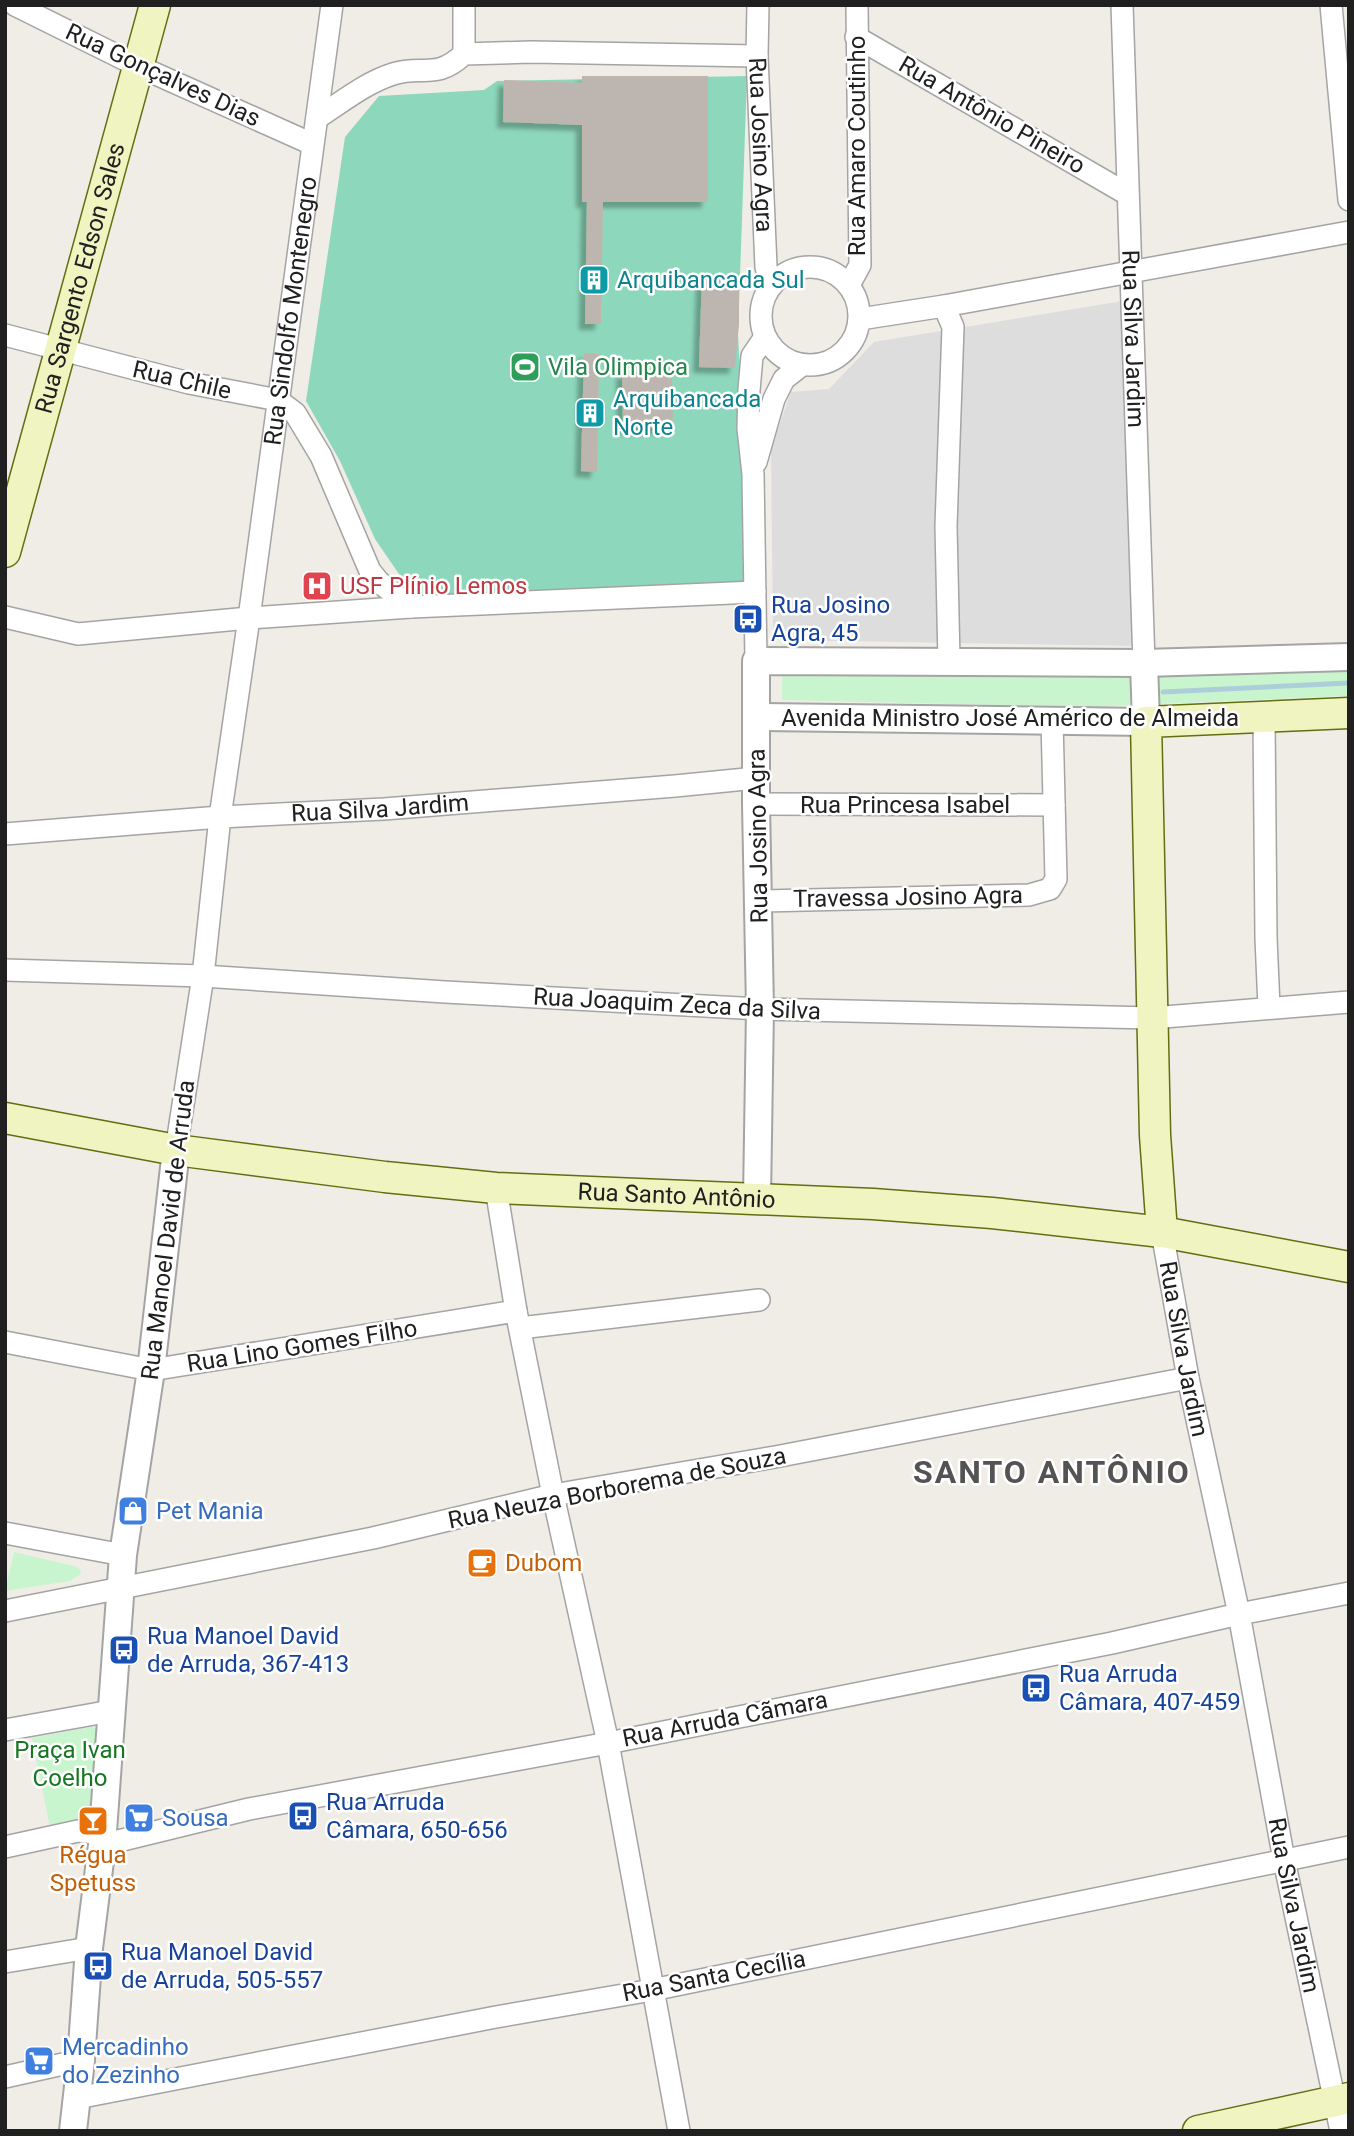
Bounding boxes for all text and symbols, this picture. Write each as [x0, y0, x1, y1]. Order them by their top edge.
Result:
street label: Rua Gonçalves Dias [61, 18, 265, 132]
street label: Rua Amaro Coutinho [843, 36, 871, 256]
street label: Rua Antônio Pineiro [894, 50, 1090, 180]
street label: Rua Josino Agra [743, 57, 779, 233]
street label: Rua Sargento Edson Sales [30, 140, 131, 417]
street label: Rua Sindolfo Montenegro [259, 175, 323, 447]
street label: Rua Silva Jardim [1116, 249, 1150, 428]
building icon: Arquibancada Sul [577, 263, 611, 297]
place label: Arquibancada Sul [617, 266, 805, 294]
sports icon: Vila Olimpica [508, 350, 542, 384]
place label: Vila Olimpica [548, 353, 688, 381]
street label: Rua Chile [130, 355, 234, 405]
place label: Arquibancada Norte [613, 385, 761, 441]
building icon: Arquibancada Norte [573, 396, 607, 430]
hospital icon: USF Plínio Lemos [300, 569, 334, 603]
place label: USF Plínio Lemos [340, 572, 527, 600]
place label: Rua Josino Agra, 45 [771, 591, 890, 647]
bus stop icon: Rua Josino Agra, 45 [731, 602, 765, 636]
street label: Avenida Ministro José Américo de Almeida [781, 704, 1239, 732]
street label: Rua Josino Agra [742, 748, 774, 924]
street label: Rua Silva Jardim [290, 788, 470, 828]
street label: Rua Princesa Isabel [800, 791, 1010, 819]
street label: Travessa Josino Agra [793, 881, 1023, 913]
street label: Rua Joaquim Zeca da Silva [532, 982, 822, 1026]
street label: Rua Manoel David de Arruda [136, 1078, 200, 1382]
street label: Rua Santo Antônio [577, 1177, 776, 1214]
street label: Rua Silva Jardim [1153, 1259, 1214, 1439]
street label: Rua Lino Gomes Filho [185, 1314, 419, 1378]
street label: Rua Neuza Borborema de Souza [445, 1441, 789, 1535]
district label: SANTO ANTÔNIO [913, 1453, 1191, 1491]
shop icon: Pet Mania [116, 1494, 150, 1528]
place label: Pet Mania [156, 1497, 264, 1525]
cafe icon: Dubom [465, 1546, 499, 1580]
place label: Dubom [505, 1549, 582, 1577]
place label: Rua Manoel David de Arruda, 367-413 [147, 1622, 349, 1678]
bus stop icon: Rua Manoel David de Arruda, 367-413 [107, 1633, 141, 1667]
place label: Rua Arruda Câmara, 407-459 [1059, 1660, 1241, 1716]
bus stop icon: Rua Arruda Câmara, 407-459 [1019, 1671, 1053, 1705]
street label: Rua Arruda Cãmara [620, 1685, 830, 1753]
park label: Praça Ivan Coelho [14, 1736, 126, 1792]
place label: Rua Arruda Câmara, 650-656 [326, 1788, 508, 1844]
bus stop icon: Rua Arruda Câmara, 650-656 [286, 1799, 320, 1833]
supermarket icon: Sousa [122, 1801, 156, 1835]
bar icon: Régua Spetuss [76, 1804, 110, 1838]
place label: Sousa [162, 1804, 229, 1832]
street label: Rua Silva Jardim [1263, 1815, 1326, 1995]
place label: Régua Spetuss [50, 1841, 136, 1897]
place label: Rua Manoel David de Arruda, 505-557 [121, 1938, 323, 1994]
street label: Rua Santa Cecília [620, 1945, 808, 2007]
bus stop icon: Rua Manoel David de Arruda, 505-557 [81, 1949, 115, 1983]
place label: Mercadinho do Zezinho [62, 2033, 189, 2089]
supermarket icon: Mercadinho do Zezinho [22, 2044, 56, 2078]

